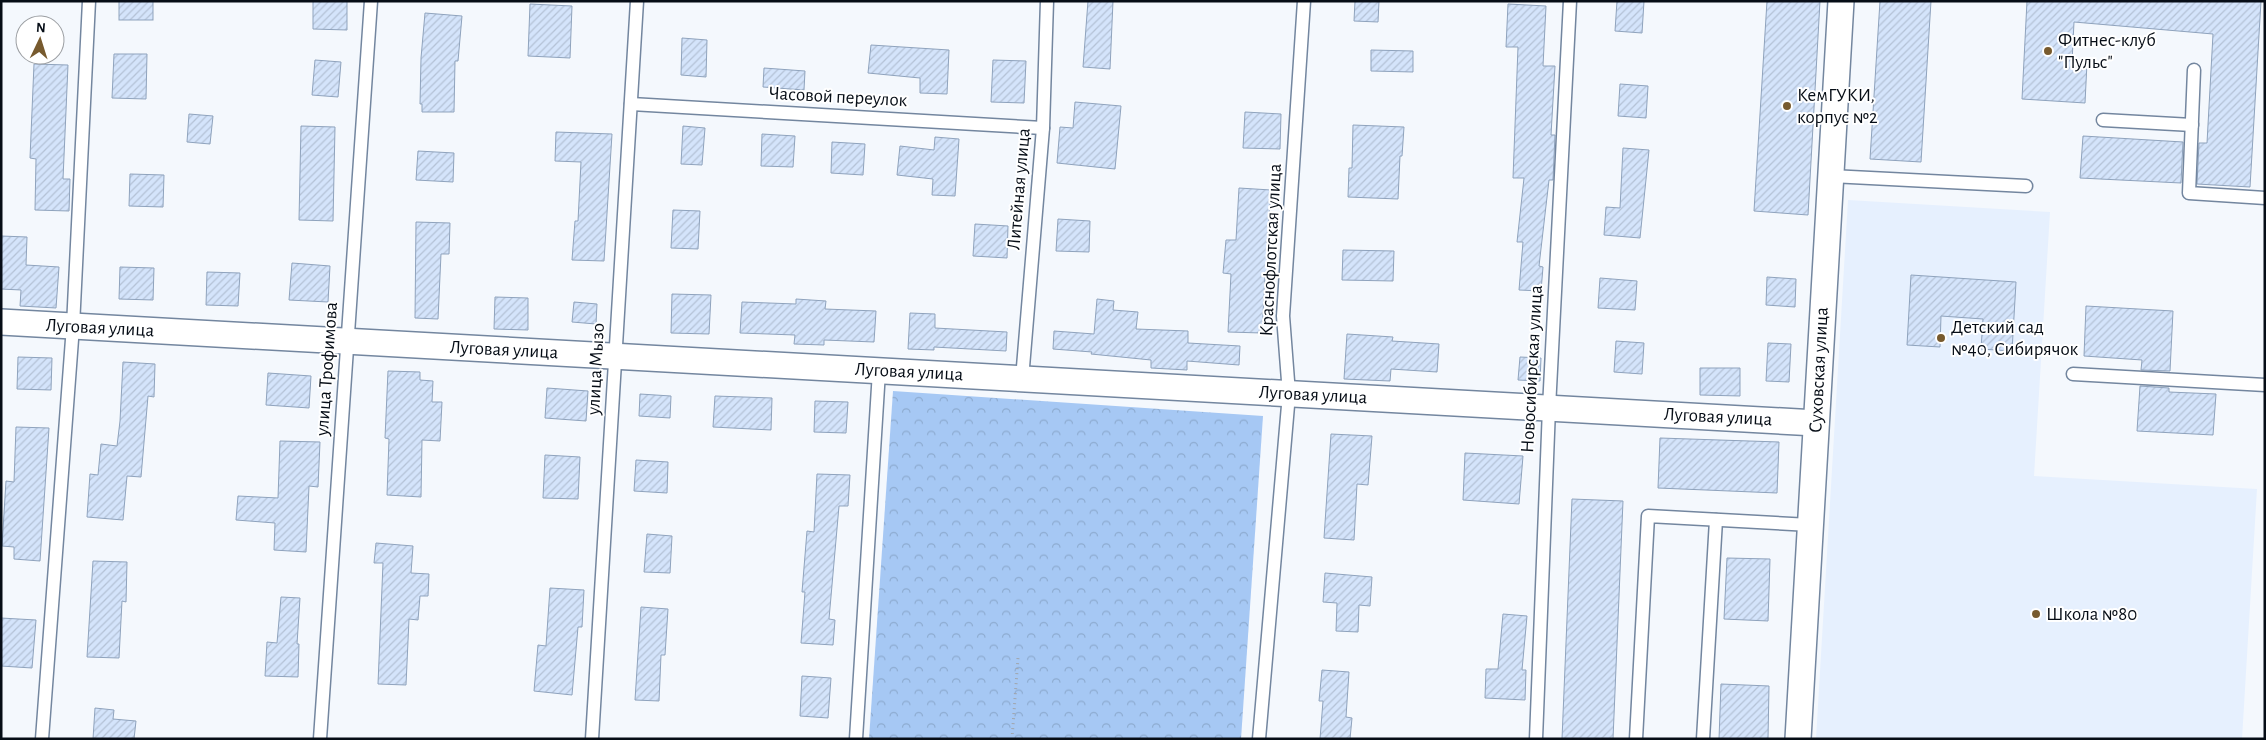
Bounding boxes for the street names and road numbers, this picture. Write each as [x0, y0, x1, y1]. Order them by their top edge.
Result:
street label: Часовой переулок [768, 84, 908, 110]
street label: Литейная улица [1004, 127, 1034, 251]
street label: Краснофлотская улица [1257, 163, 1285, 337]
street label: Новосибирская улица [1518, 284, 1546, 453]
street label: улица Трофимова [313, 301, 341, 438]
street label: Суховская улица [1806, 306, 1832, 433]
street label: Луговая улица [45, 316, 155, 340]
street label: улица Мызо [584, 322, 608, 417]
street label: Луговая улица [449, 338, 559, 362]
street label: Луговая улица [854, 360, 964, 384]
street label: Луговая улица [1258, 383, 1368, 407]
street label: Луговая улица [1663, 405, 1773, 429]

